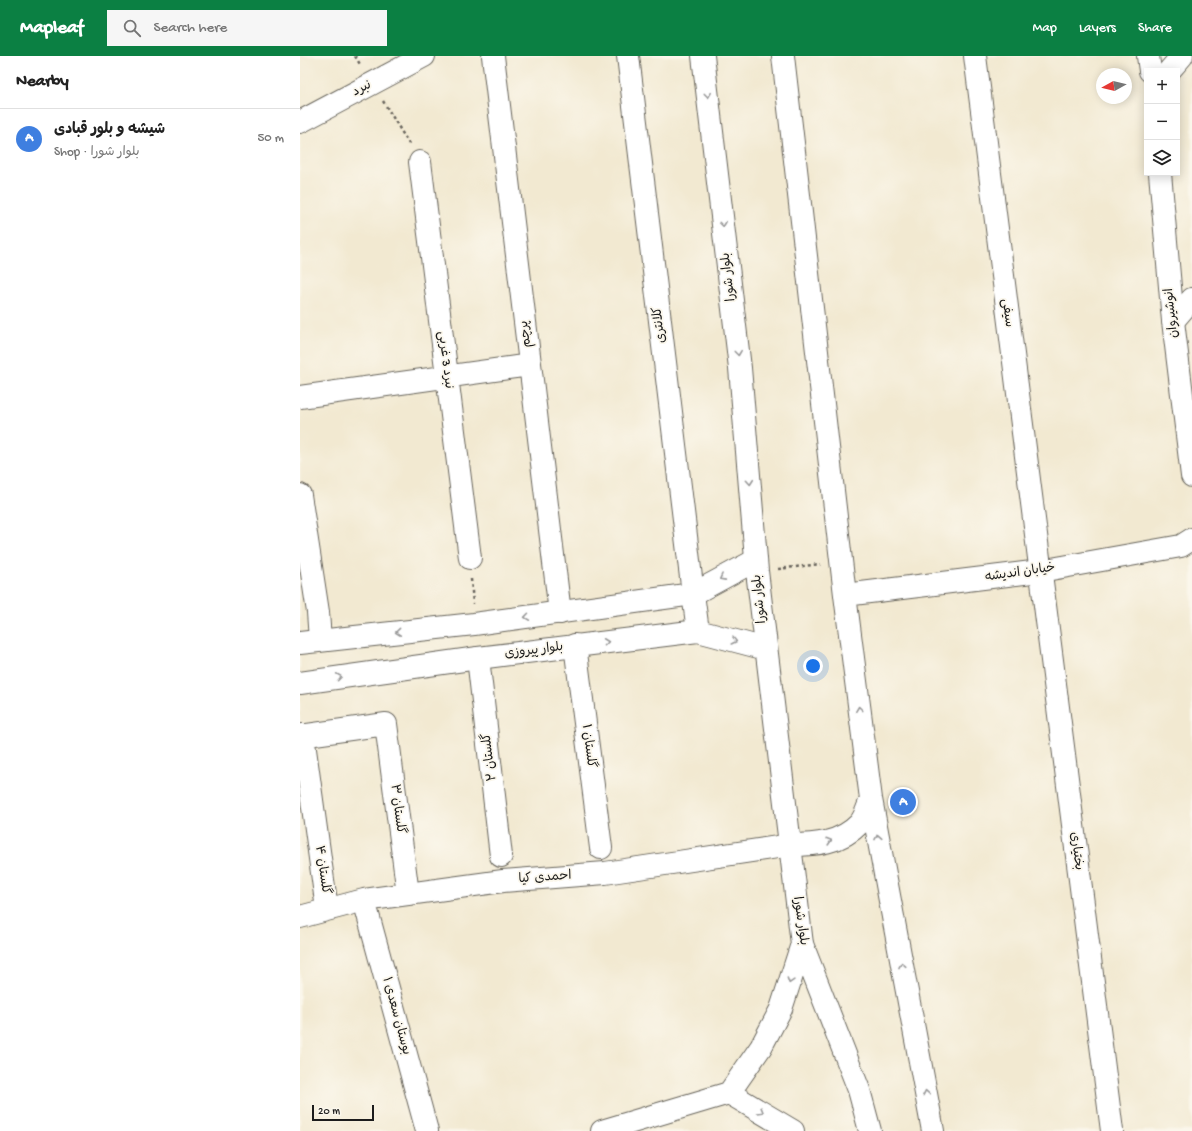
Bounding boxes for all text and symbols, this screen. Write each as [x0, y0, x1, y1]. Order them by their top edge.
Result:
search box [107, 10, 387, 46]
text: Mapleaf [20, 17, 83, 40]
icon: search [121, 17, 143, 39]
text: Search here [153, 19, 227, 37]
text: Map [1033, 20, 1057, 37]
text: Layers [1079, 20, 1116, 37]
text: Share [1138, 20, 1172, 37]
north arrow [1096, 68, 1132, 104]
map controls [1144, 68, 1180, 176]
button: + [1144, 68, 1180, 104]
text: Nearby [16, 72, 69, 92]
street label: نبرد [350, 78, 374, 100]
one-way arrow [703, 92, 712, 98]
button: − [1144, 104, 1180, 140]
text: شیشه و بلور قبادی [54, 121, 165, 139]
text: A [25, 131, 33, 146]
text: 50 m [257, 131, 284, 146]
button: layers [1144, 140, 1180, 176]
text: Shop · بلوار شورا [54, 145, 140, 160]
one-way arrow [718, 221, 727, 227]
street label: بلوار شورا [719, 252, 739, 302]
street label: انوشیروان [1162, 287, 1182, 339]
street label: سیفی [998, 298, 1016, 328]
street label: کلانتری [650, 306, 670, 344]
street label: پرچم [517, 319, 536, 348]
street label: نبرد 3 غربی [434, 330, 456, 390]
one-way arrow [733, 350, 742, 356]
one-way arrow [745, 479, 754, 486]
street label: خیابان اندیشه [984, 561, 1056, 585]
one-way arrow [719, 574, 726, 581]
street label: بلوار شورا [750, 574, 770, 624]
one-way arrow [524, 612, 531, 621]
one-way arrow [395, 627, 401, 636]
one-way arrow [731, 636, 738, 644]
one-way arrow [603, 638, 609, 647]
street label: بلوار پیروزی [504, 640, 564, 662]
your location [803, 656, 823, 676]
one-way arrow [336, 673, 342, 682]
one-way arrow [855, 705, 864, 712]
street label: گلستان ۱ [578, 723, 600, 769]
street label: گلستان ۲ [478, 732, 500, 782]
street label: گلستان ۳ [387, 783, 410, 835]
pin: A [890, 787, 916, 817]
street label: بختیاری [1066, 831, 1086, 871]
one-way arrow [875, 834, 883, 840]
one-way arrow [826, 837, 833, 846]
street label: گلستان ۴ [311, 844, 335, 896]
street label: احمدی کیا [518, 869, 572, 887]
street label: بلوار شورا [789, 896, 811, 946]
one-way arrow [899, 962, 907, 968]
street label: بوستان سعدی ۱ [378, 975, 414, 1057]
one-way arrow [786, 978, 795, 985]
one-way arrow [923, 1090, 931, 1096]
scale bar [312, 1103, 374, 1122]
text: 20 m [318, 1106, 340, 1118]
one-way arrow [757, 1107, 764, 1114]

